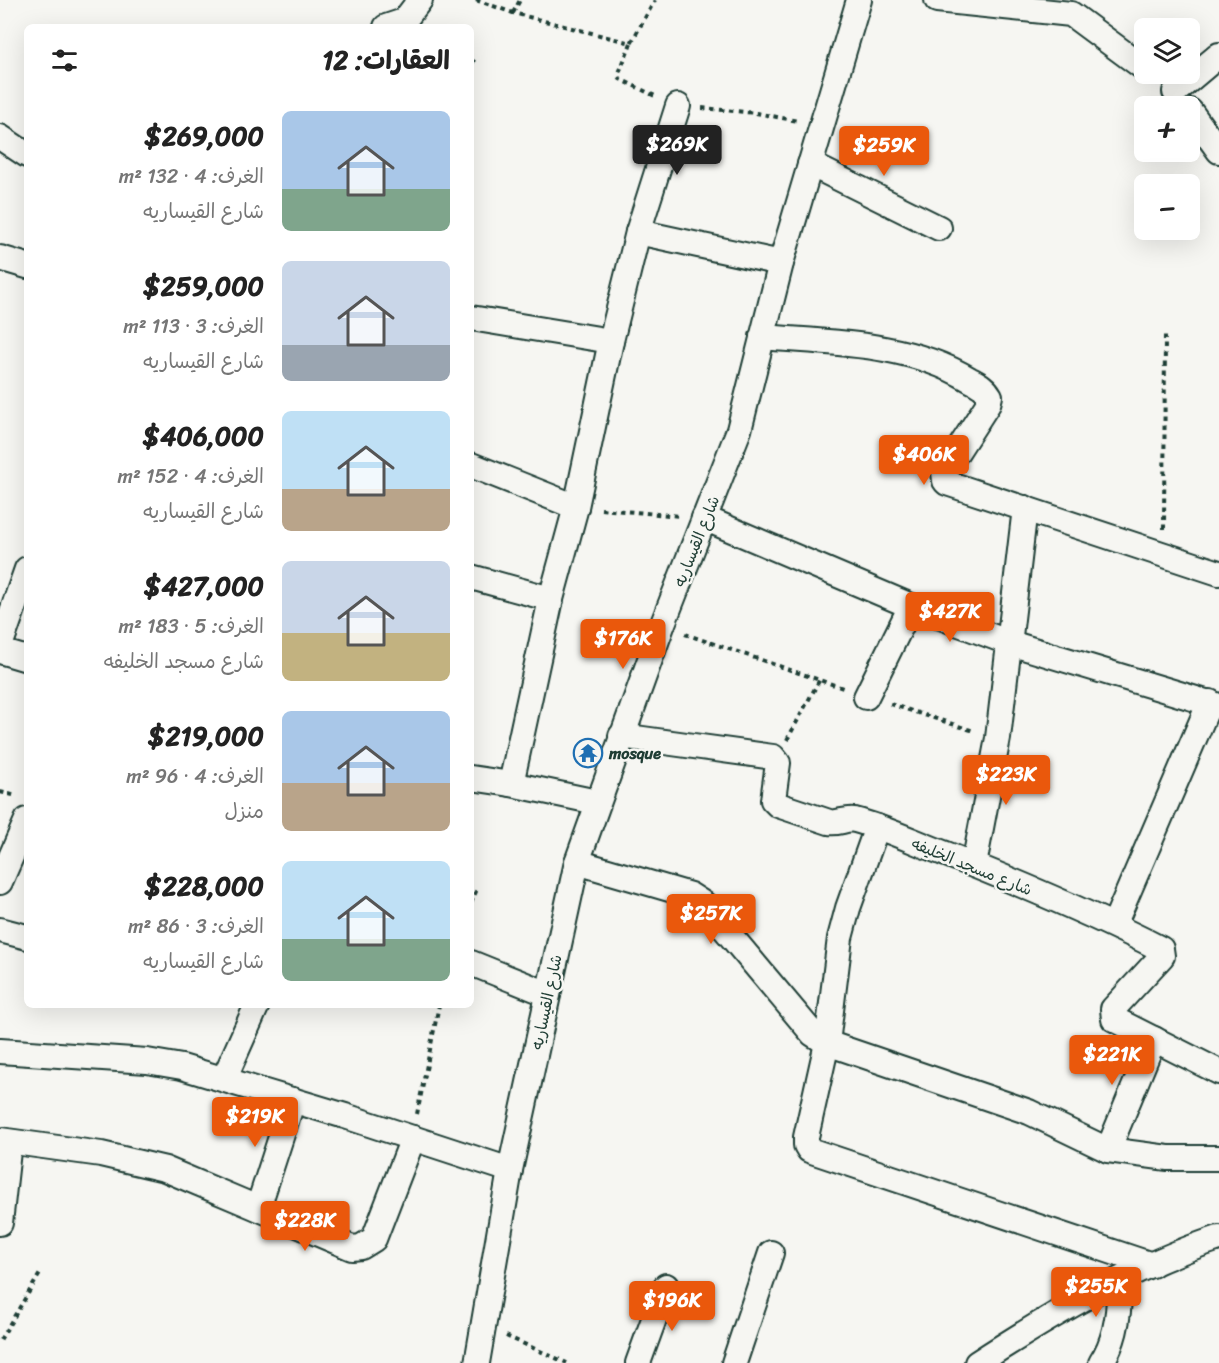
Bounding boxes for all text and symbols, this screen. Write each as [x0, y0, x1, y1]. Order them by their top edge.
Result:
map controls [1134, 18, 1200, 240]
button: layers [1134, 18, 1200, 84]
text: العقارات: 12 [322, 37, 450, 83]
icon: filters [48, 44, 81, 77]
button: + [1134, 96, 1200, 162]
text: $269,000 [144, 113, 264, 159]
pin: $269K [635, 125, 719, 176]
pin: $259K [842, 126, 926, 177]
text: $269K [647, 127, 707, 162]
text: $259K [853, 128, 915, 163]
icon: home [330, 135, 402, 207]
text: الغرف: 4 · 132 m² [119, 159, 264, 194]
button: − [1134, 174, 1200, 240]
text: شارع القيساريه [143, 194, 264, 229]
text: $259,000 [143, 263, 264, 309]
icon: home [330, 285, 402, 357]
text: الغرف: 3 · 113 m² [123, 309, 264, 344]
text: شارع القيساريه [143, 344, 264, 379]
text: $406,000 [143, 413, 264, 459]
icon: home [330, 435, 402, 507]
pin: $406K [882, 435, 966, 486]
text: $406K [893, 437, 955, 472]
text: الغرف: 4 · 152 m² [118, 459, 264, 494]
street label: شارع القيساريه [665, 491, 728, 591]
text: شارع القيساريه [143, 494, 264, 529]
text: $427,000 [144, 563, 264, 609]
icon: home [330, 585, 402, 657]
pin: $427K [908, 592, 992, 643]
text: $427K [919, 594, 981, 629]
text: الغرف: 5 · 183 m² [119, 609, 264, 644]
pin: $176K [581, 619, 665, 670]
text: $176K [595, 621, 651, 656]
text: شارع مسجد الخليفه [104, 644, 264, 679]
text: $219,000 [148, 713, 264, 759]
icon: home [330, 735, 402, 807]
temple icon: mosque [572, 737, 604, 769]
place label: mosque [608, 739, 661, 768]
pin: $223K [964, 755, 1048, 806]
text: $223K [976, 757, 1036, 792]
text: الغرف: 4 · 96 m² [126, 759, 264, 794]
text: منزل [225, 794, 264, 829]
street label: شارع مسجد الخليفه [907, 829, 1037, 904]
text: $228,000 [145, 863, 264, 909]
icon: home [330, 885, 402, 957]
pin: $257K [669, 894, 753, 945]
text: $257K [681, 896, 741, 931]
text: الغرف: 3 · 86 m² [128, 909, 264, 944]
text: شارع القيساريه [143, 944, 264, 979]
street label: شارع القيساريه [522, 952, 571, 1052]
pin: $221K [1070, 1035, 1154, 1086]
text: $221K [1083, 1037, 1141, 1072]
pin: $219K [213, 1097, 297, 1148]
text: $219K [226, 1099, 284, 1134]
pin: $228K [263, 1201, 347, 1252]
text: $228K [275, 1203, 335, 1238]
pin: $255K [1054, 1267, 1138, 1318]
text: $255K [1065, 1269, 1127, 1304]
pin: $196K [630, 1281, 714, 1332]
text: $196K [643, 1283, 701, 1318]

